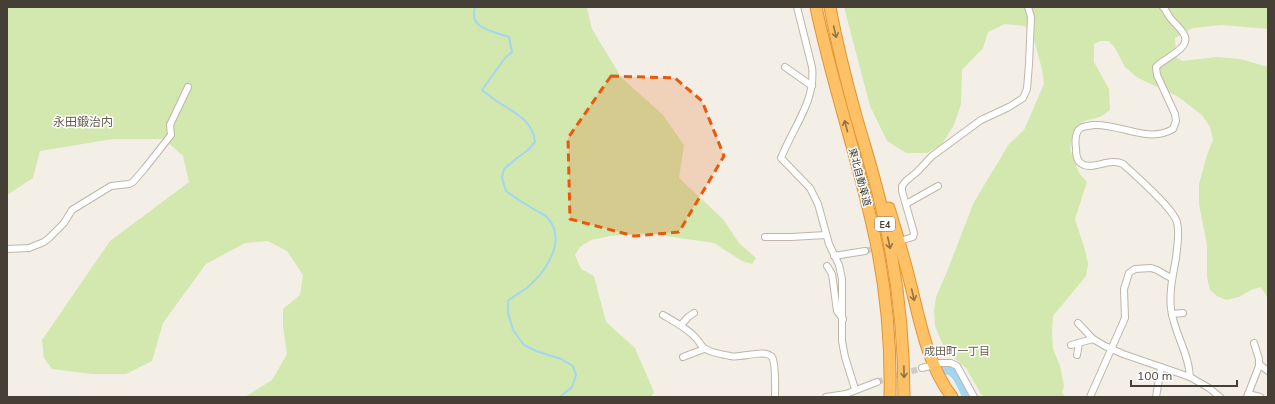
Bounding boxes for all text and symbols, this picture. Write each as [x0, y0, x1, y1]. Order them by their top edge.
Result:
one-way arrow [832, 25, 839, 38]
district label: 永田鍛治内 [53, 114, 113, 129]
one-way arrow [842, 120, 849, 133]
street label: 東北自動車道 [846, 146, 874, 208]
road number: E4 [875, 217, 895, 231]
one-way arrow [886, 236, 894, 249]
one-way arrow [910, 288, 917, 301]
district label: 成田町一丁目 [924, 344, 990, 358]
scale bar [1131, 362, 1237, 388]
one-way arrow [900, 365, 908, 378]
text: 100 m [1137, 368, 1172, 383]

